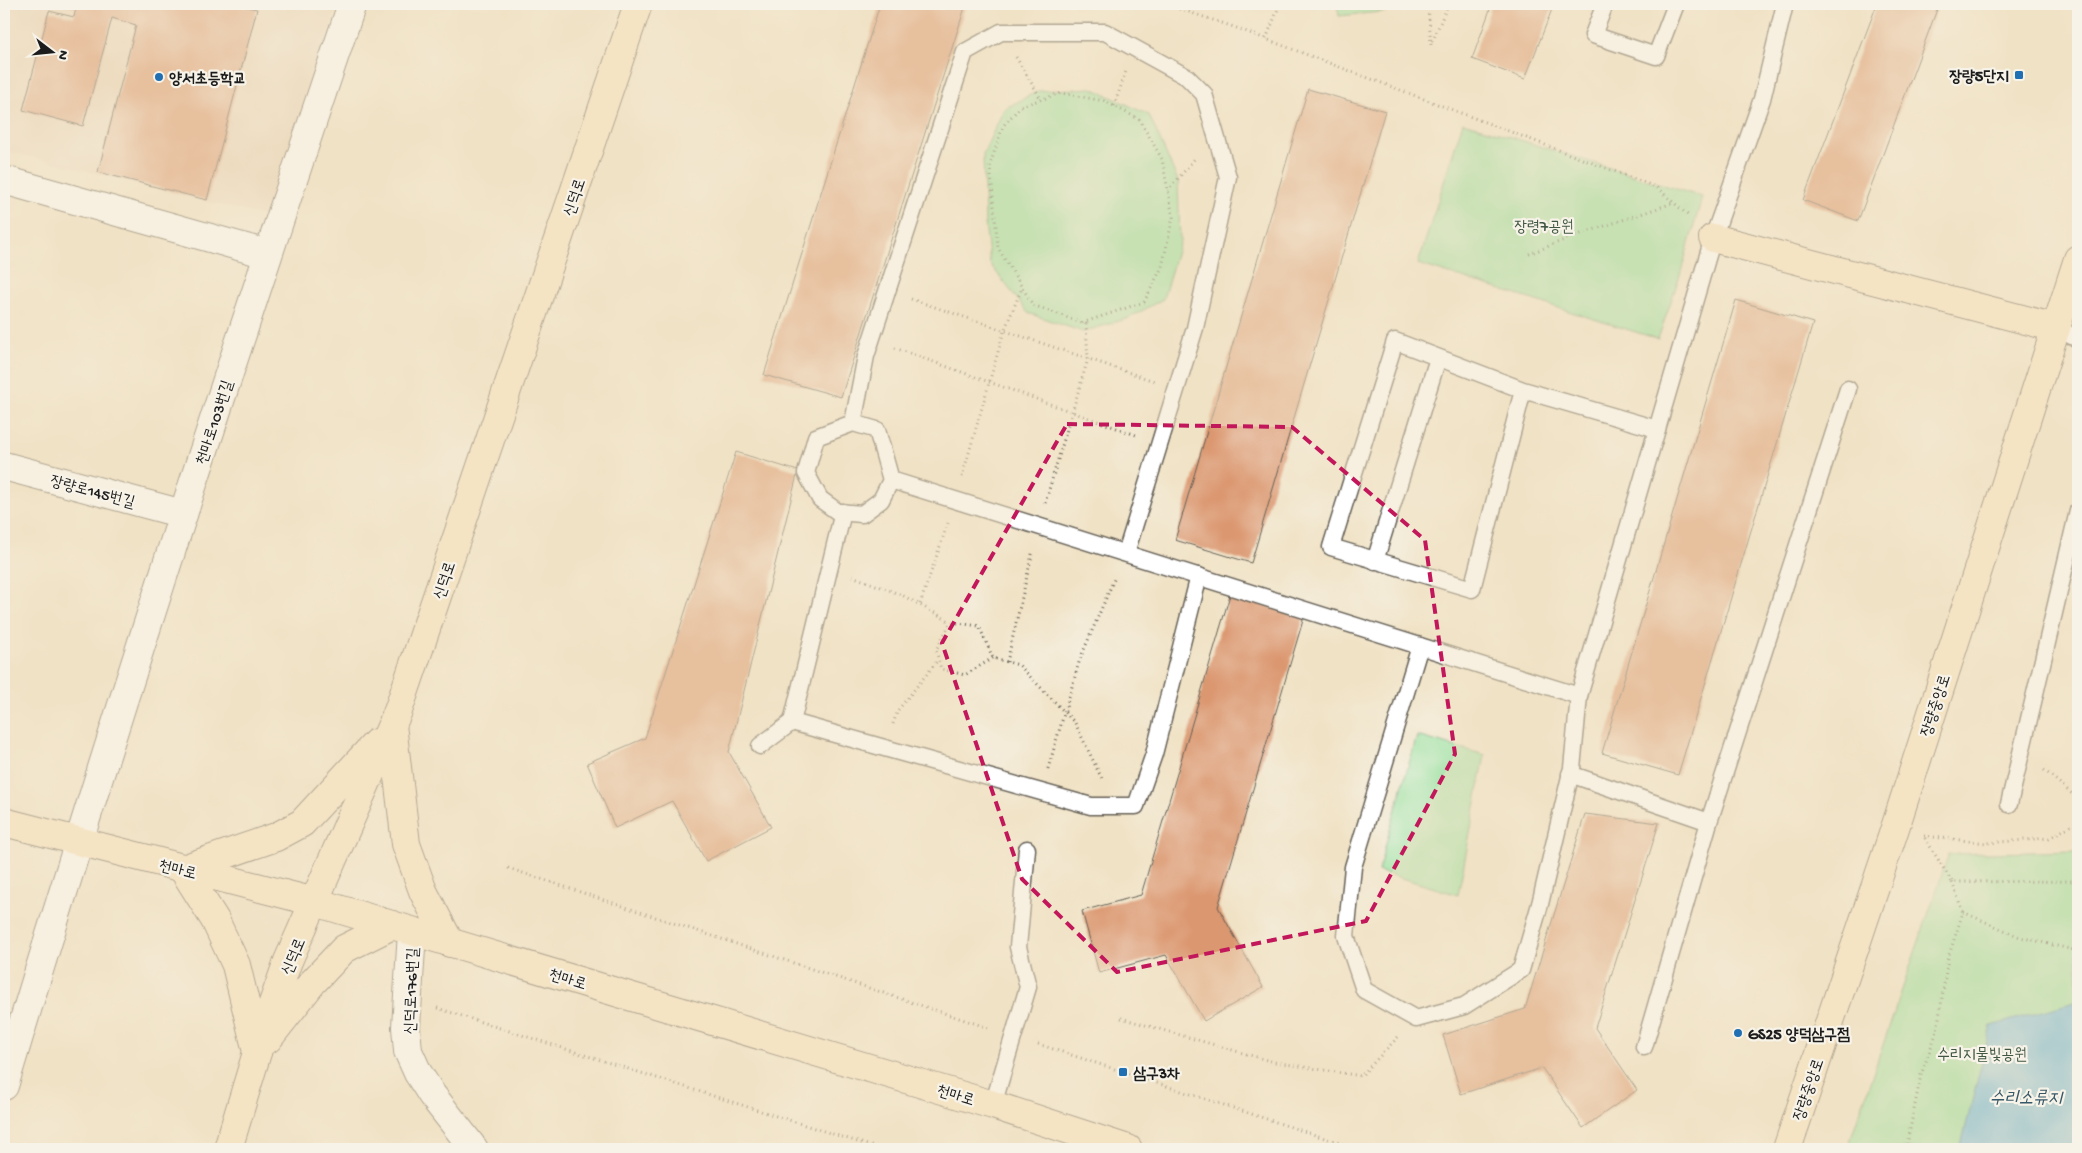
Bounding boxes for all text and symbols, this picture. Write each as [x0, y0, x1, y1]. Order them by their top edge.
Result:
north arrow [28, 28, 78, 78]
text: N [53, 48, 72, 62]
place label: 장량5단지 [1949, 69, 2009, 88]
marker: 장량5단지 [2013, 69, 2025, 81]
marker: 양서초등학교 [153, 71, 165, 83]
place label: 양서초등학교 [169, 71, 246, 90]
street label: 신덕로 [561, 177, 592, 219]
park label: 장령7공원 [1514, 219, 1574, 238]
street label: 천마로103번길 [194, 378, 239, 468]
street label: 장량로145번길 [48, 473, 137, 514]
street label: 신덕로 [431, 560, 462, 602]
street label: 장량중앙로 [1918, 673, 1956, 740]
street label: 천마로 [156, 858, 198, 885]
street label: 신덕로 [279, 936, 312, 979]
street label: 신덕로176번길 [402, 947, 425, 1035]
street label: 천마로 [546, 967, 588, 996]
marker: GS25 양덕삼구점 [1732, 1027, 1744, 1039]
place label: GS25 양덕삼구점 [1748, 1027, 1850, 1046]
park label: 수리지물빛공원 [1937, 1047, 2027, 1066]
street label: 장량중앙로 [1791, 1057, 1830, 1124]
marker: 삼구3차 [1117, 1066, 1129, 1078]
place label: 삼구3차 [1133, 1066, 1180, 1085]
street label: 천마로 [934, 1083, 976, 1112]
water label: 수리소류지 [1990, 1089, 2065, 1110]

